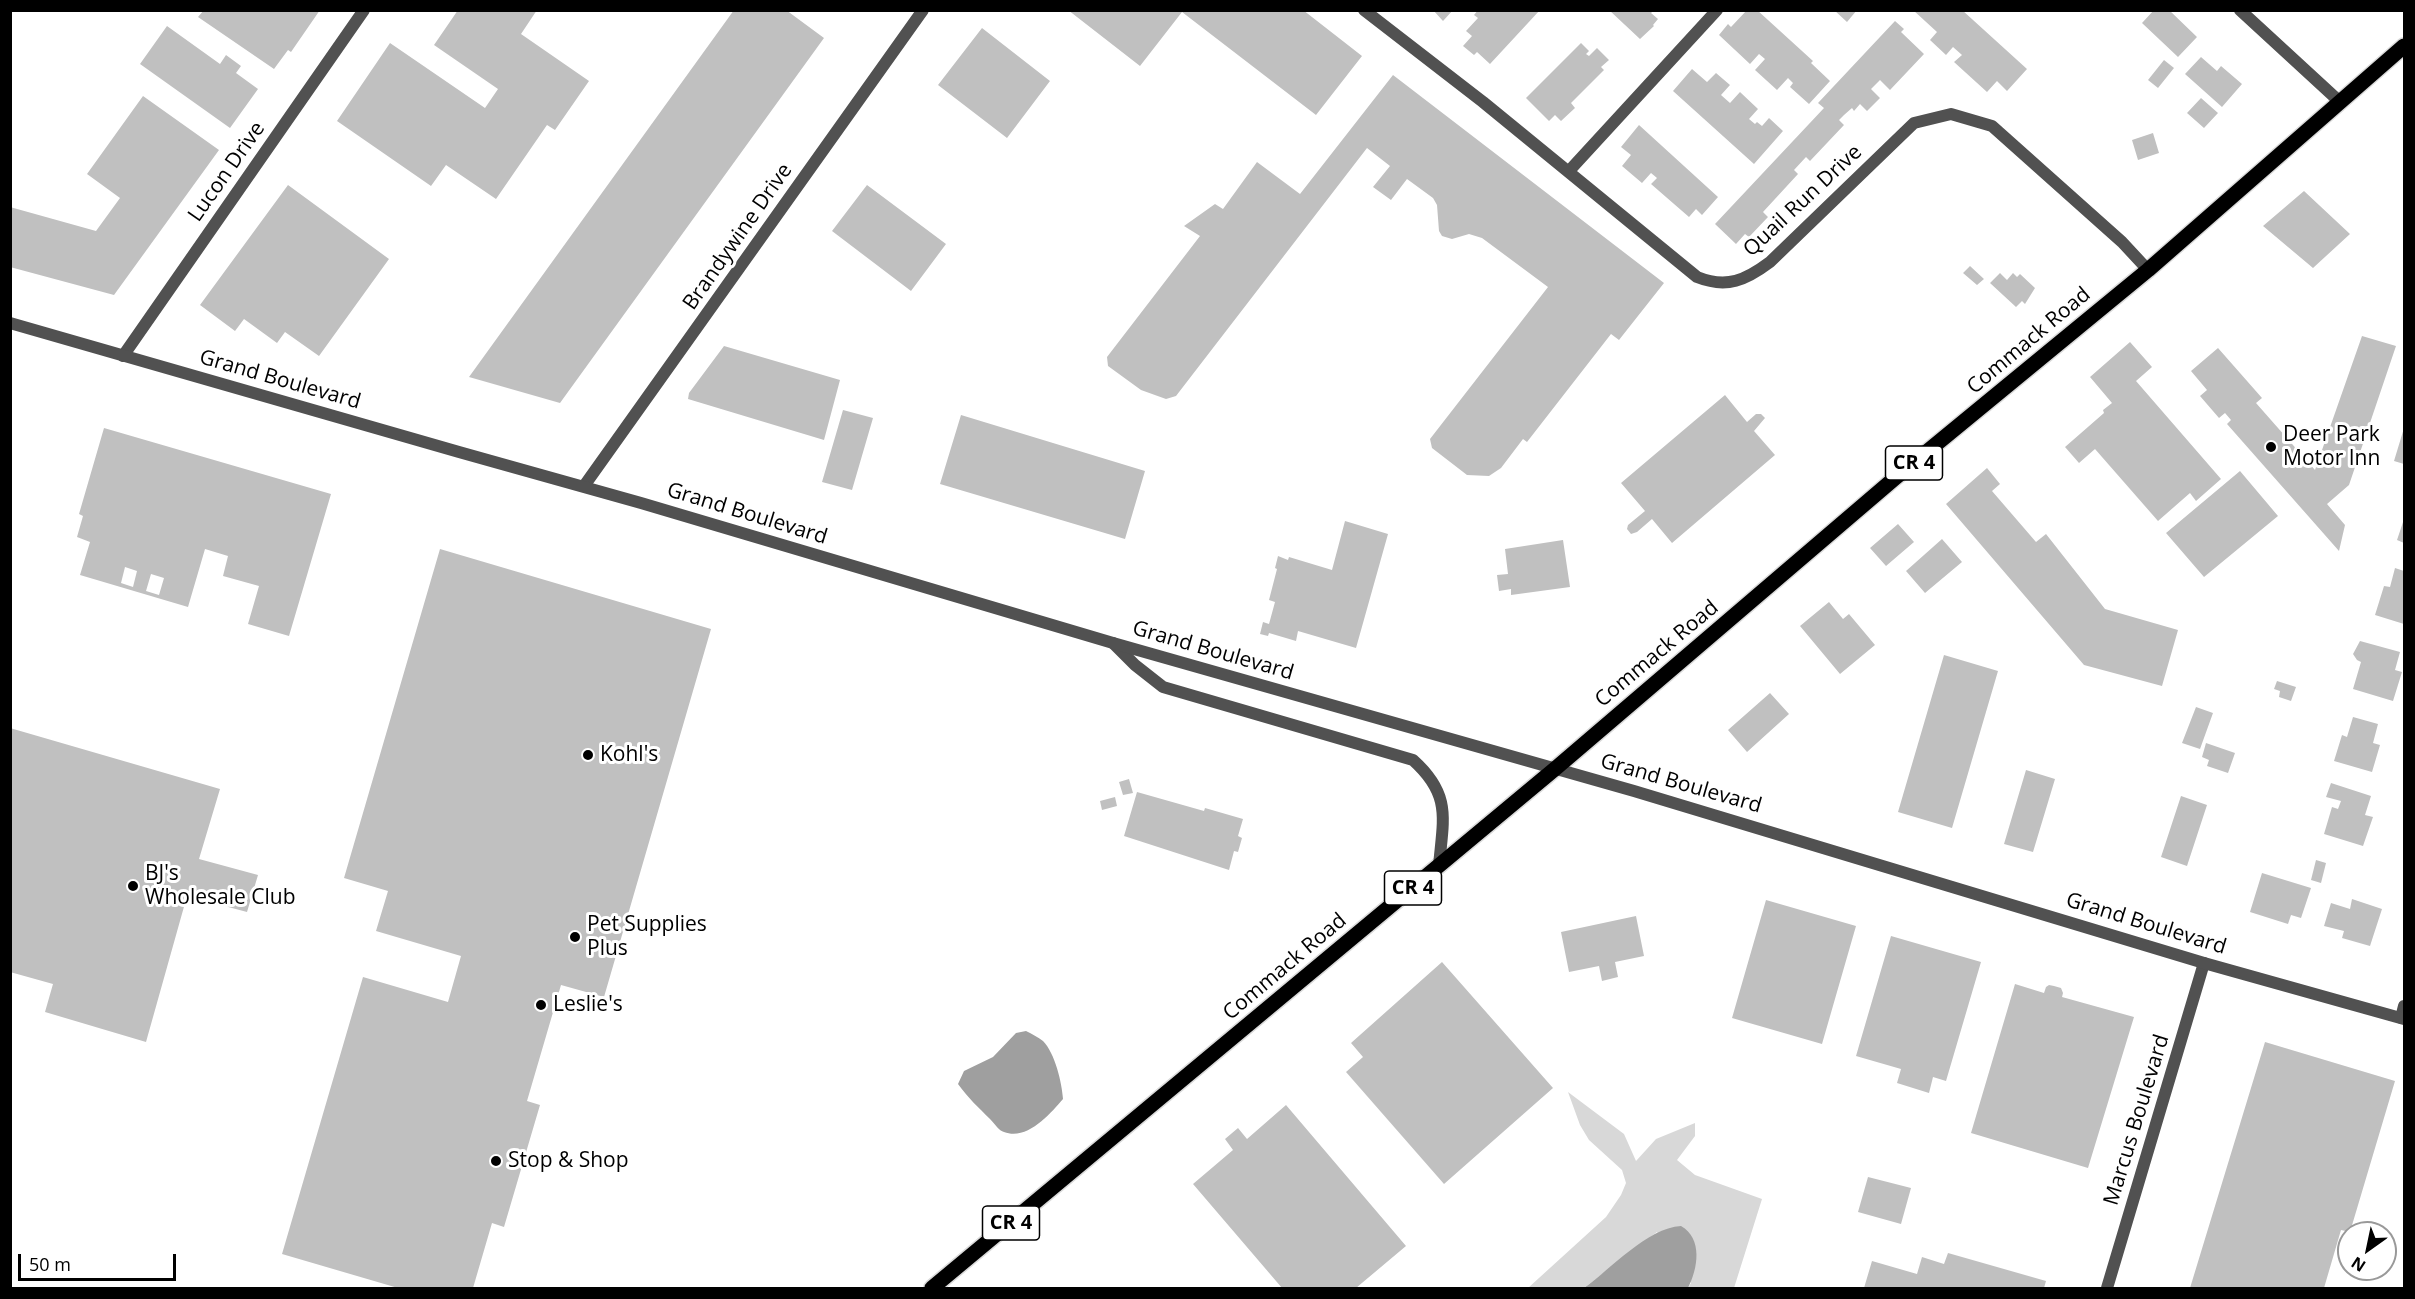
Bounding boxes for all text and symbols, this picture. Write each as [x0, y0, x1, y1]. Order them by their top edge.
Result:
street label: Lucon Drive [183, 117, 271, 227]
street label: Quail Run Drive [1739, 140, 1867, 262]
street label: Brandywine Drive [678, 159, 798, 315]
street label: Commack Road [1962, 282, 2096, 400]
street label: Grand Boulevard [197, 345, 363, 415]
place label: Deer Park Motor Inn [2283, 422, 2380, 472]
marker: Deer Park Motor Inn [2264, 440, 2278, 454]
road number: CR 4 [1886, 446, 1942, 480]
street label: Grand Boulevard [664, 478, 830, 550]
street label: Commack Road [1590, 595, 1724, 713]
street label: Grand Boulevard [1130, 616, 1296, 686]
place label: Kohl's [600, 742, 658, 768]
marker: Kohl's [581, 748, 595, 762]
street label: Grand Boulevard [1598, 749, 1764, 819]
place label: BJ's Wholesale Club [145, 861, 295, 911]
road number: CR 4 [1384, 871, 1442, 905]
marker: BJ's Wholesale Club [126, 879, 140, 893]
street label: Grand Boulevard [2063, 888, 2229, 960]
street label: Commack Road [1218, 908, 1352, 1026]
place label: Pet Supplies Plus [587, 912, 707, 962]
marker: Pet Supplies Plus [568, 930, 582, 944]
place label: Leslie's [553, 992, 623, 1018]
marker: Leslie's [534, 998, 548, 1012]
street label: Marcus Boulevard [2099, 1032, 2175, 1208]
place label: Stop & Shop [508, 1148, 629, 1174]
marker: Stop & Shop [489, 1154, 503, 1168]
road number: CR 4 [982, 1206, 1040, 1240]
north arrow [2337, 1221, 2397, 1281]
scale bar [21, 1242, 178, 1280]
text: 50 m [29, 1252, 71, 1276]
text: N [2347, 1252, 2370, 1277]

